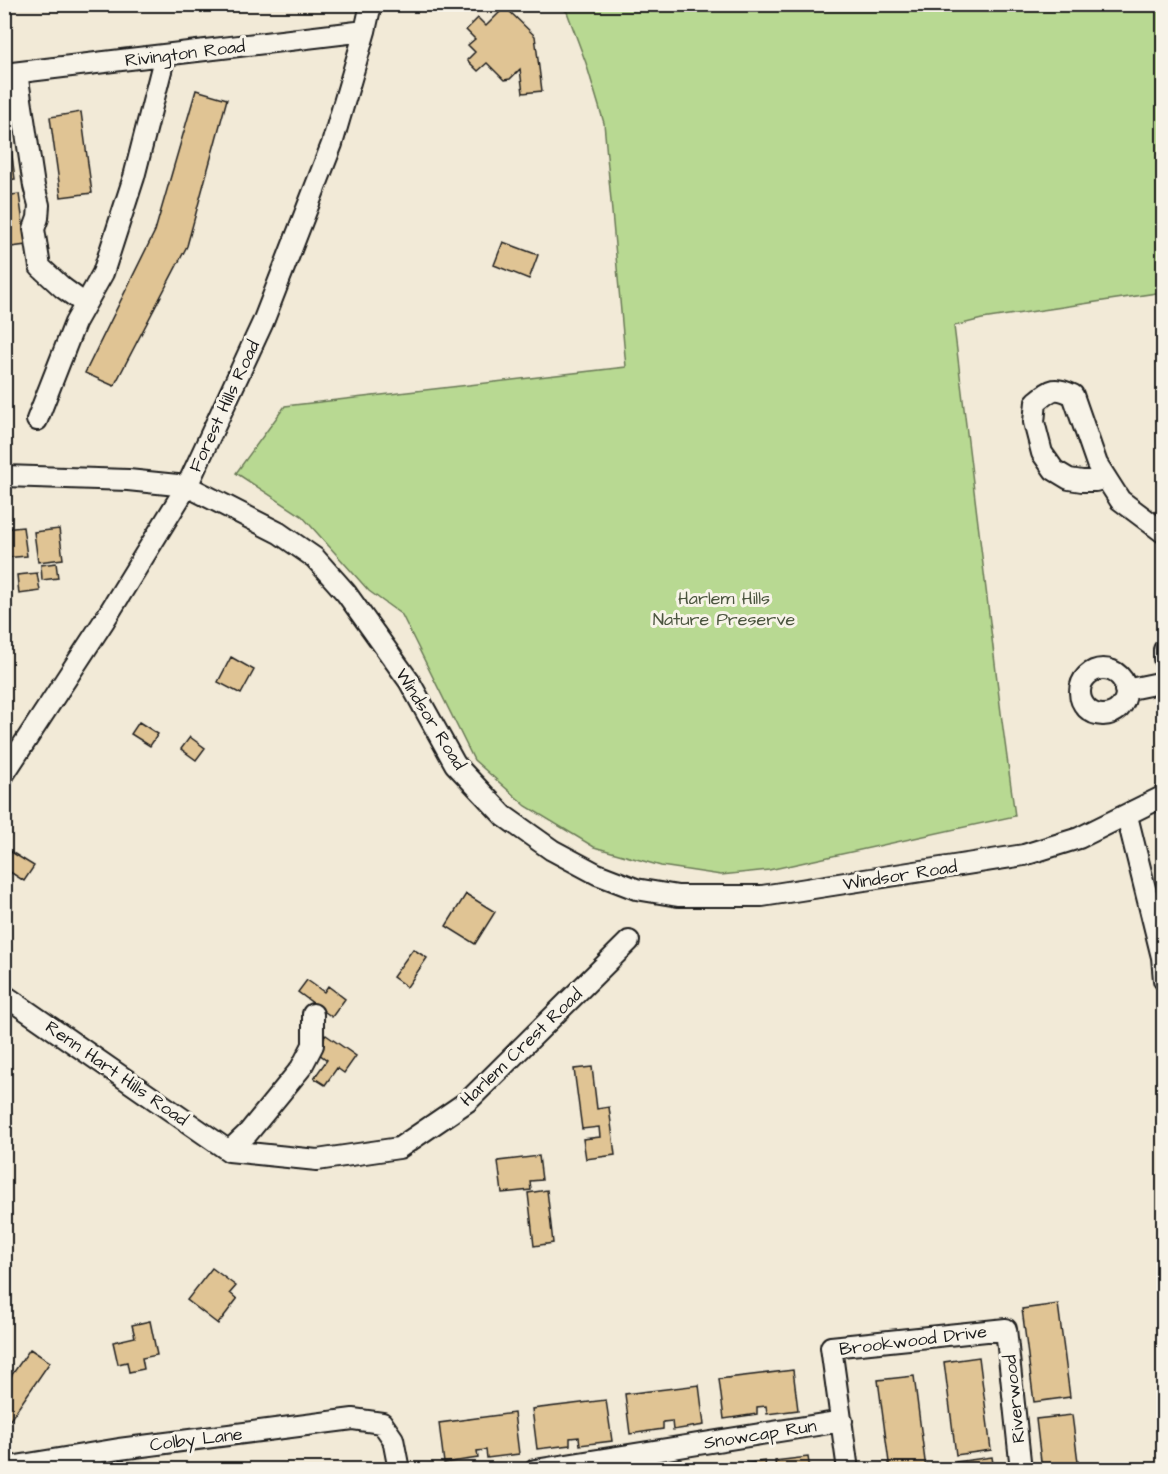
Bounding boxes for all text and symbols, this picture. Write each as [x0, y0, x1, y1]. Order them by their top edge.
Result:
street label: Rivington Road [124, 34, 247, 74]
street label: Forest Hills Road [183, 336, 266, 476]
park label: Harlem Hills Nature Preserve [653, 586, 796, 632]
street label: Windsor Road [389, 664, 472, 775]
street label: Windsor Road [841, 854, 959, 897]
street label: Harlem Crest Road [455, 982, 588, 1112]
street label: Renn Hart Hills Road [40, 1015, 193, 1132]
street label: Brookwood Drive [838, 1319, 989, 1362]
street label: Riverwood [997, 1354, 1032, 1444]
street label: Snowcap Run [702, 1413, 818, 1456]
street label: Colby Lane [148, 1421, 244, 1459]

